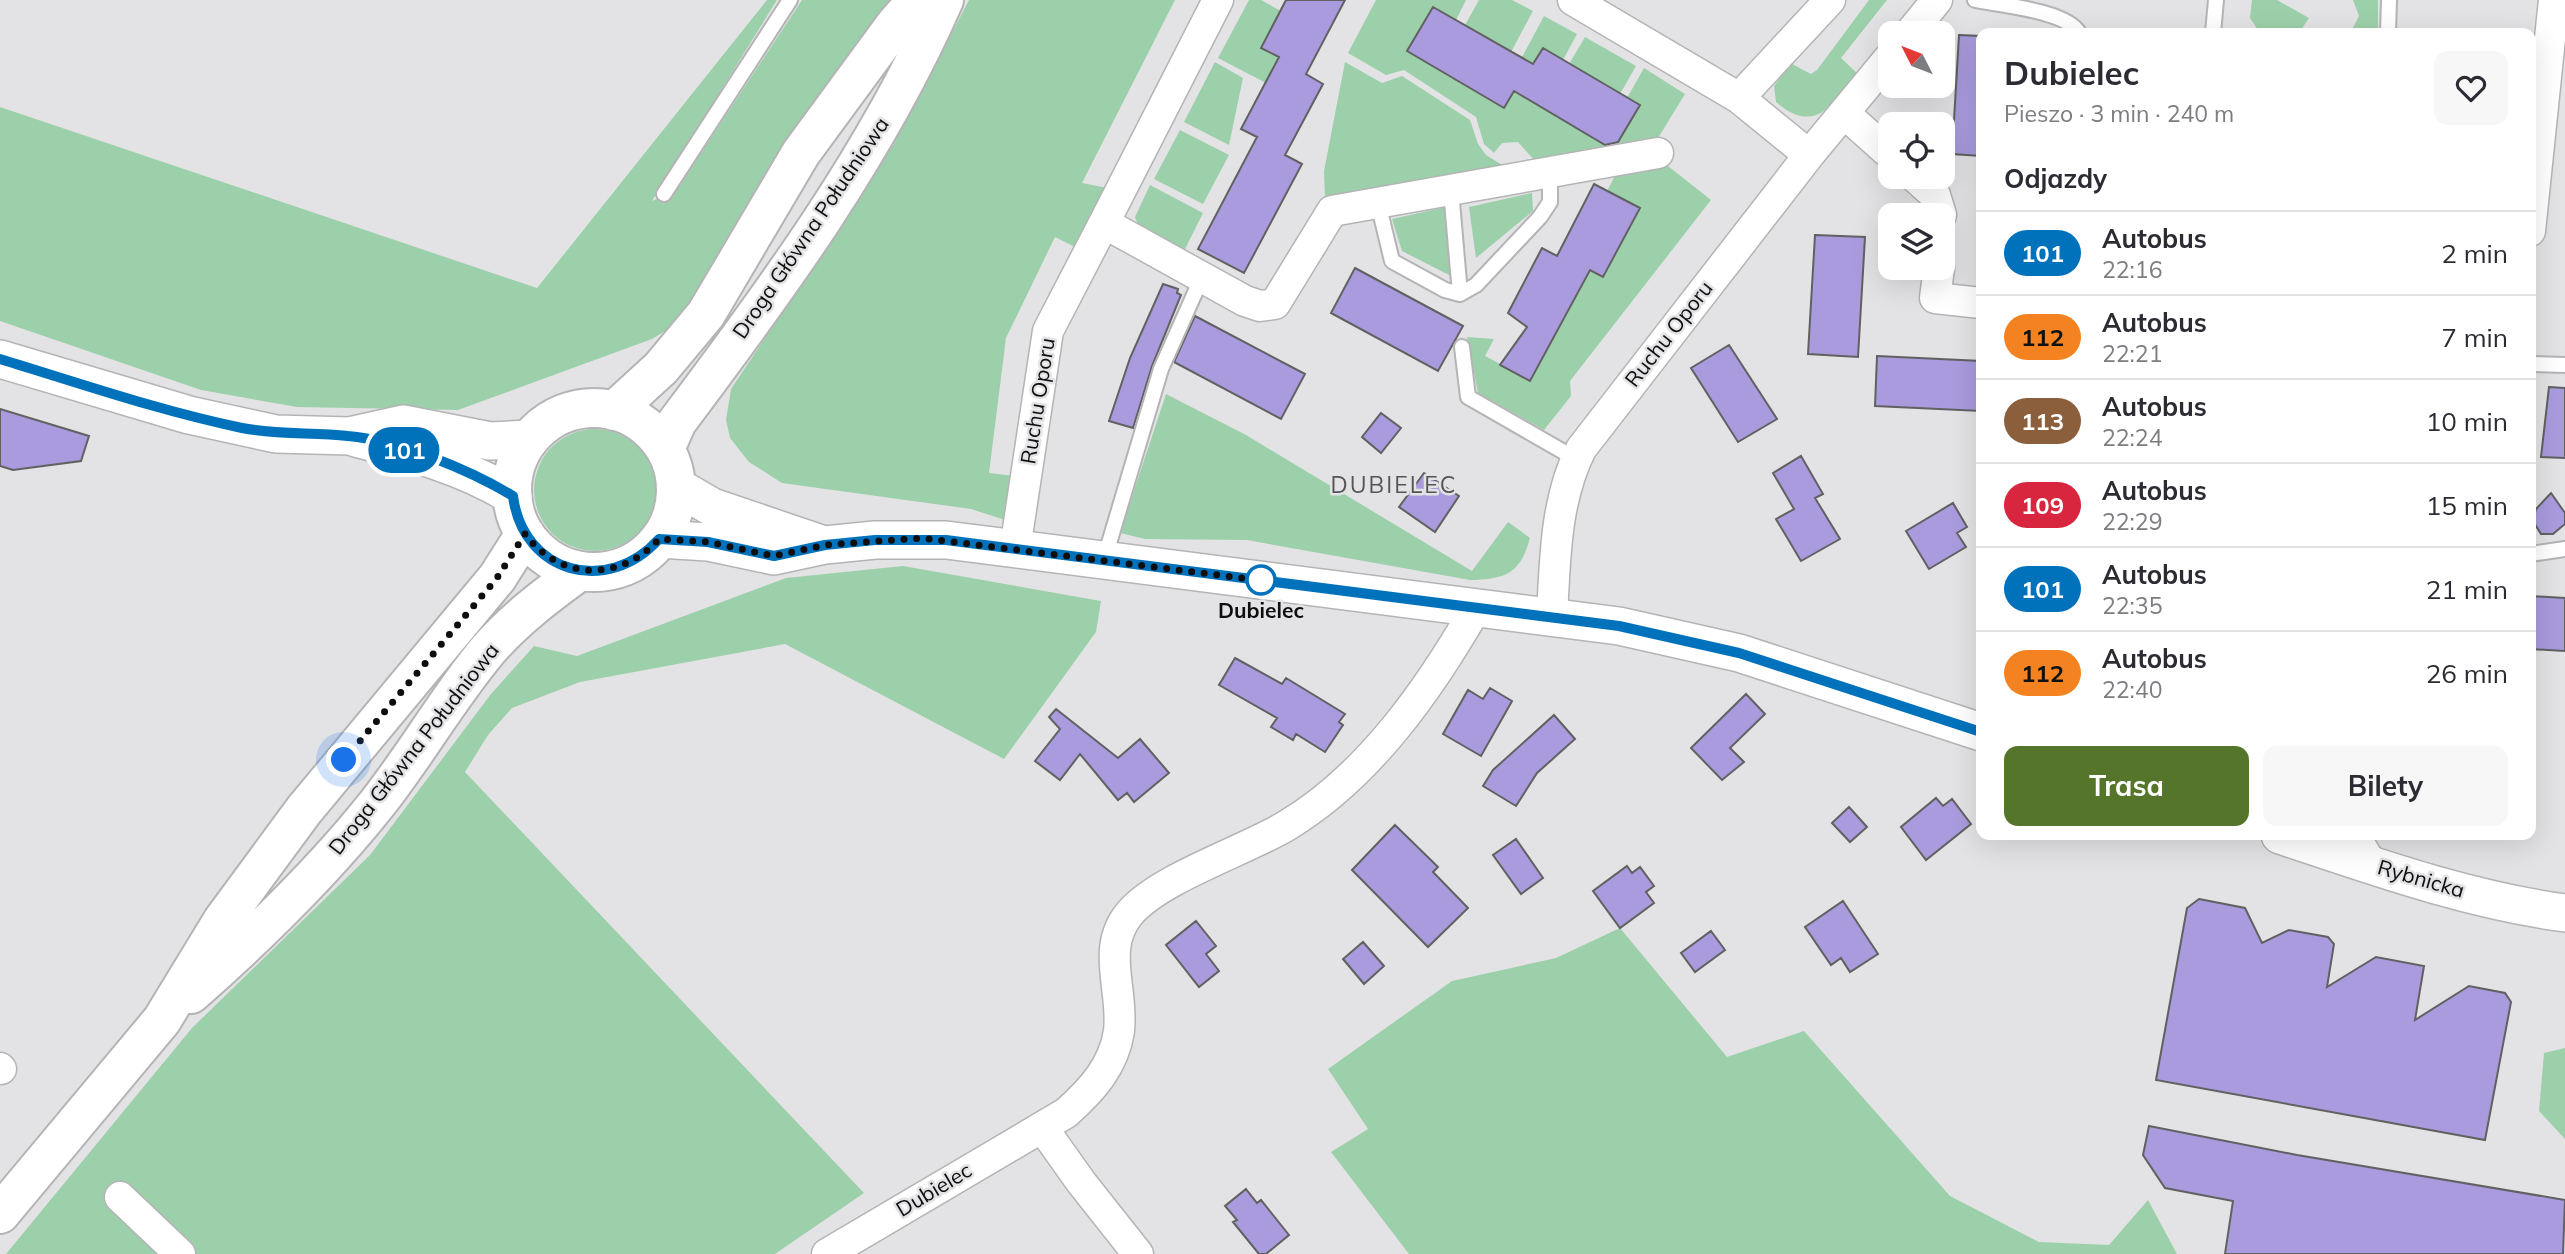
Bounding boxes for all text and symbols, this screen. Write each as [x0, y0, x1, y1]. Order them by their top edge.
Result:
north arrow [1878, 21, 1955, 98]
map controls [1878, 21, 1955, 280]
button: heart [2434, 51, 2508, 125]
text: Dubielec [2004, 52, 2139, 93]
text: Pieszo · 3 min · 240 m [2004, 99, 2234, 128]
street label: Droga Główna Południowa [726, 112, 894, 343]
button: locate [1878, 112, 1955, 189]
text: Odjazdy [2004, 162, 2107, 195]
button: layers [1878, 203, 1955, 280]
text: Autobus [2102, 222, 2207, 255]
text: 2 min [2441, 237, 2508, 270]
text: 101 [2021, 238, 2064, 268]
text: 22:16 [2102, 255, 2162, 284]
street label: Ruchu Oporu [1619, 275, 1718, 392]
text: Autobus [2102, 306, 2207, 339]
text: 7 min [2441, 321, 2508, 354]
text: 112 [2021, 322, 2064, 352]
street label: Ruchu Oporu [1014, 336, 1060, 466]
text: 22:21 [2102, 339, 2162, 368]
text: Autobus [2102, 390, 2207, 423]
text: 10 min [2426, 405, 2508, 438]
text: 113 [2021, 406, 2064, 436]
text: 22:24 [2102, 423, 2162, 452]
line badge: 101 [364, 427, 444, 473]
text: 101 [382, 435, 426, 465]
district label: DUBIELEC [1331, 470, 1457, 499]
text: Autobus [2102, 474, 2207, 507]
text: 15 min [2426, 489, 2508, 522]
text: 109 [2021, 490, 2064, 520]
text: 22:29 [2102, 507, 2162, 536]
text: Autobus [2102, 558, 2207, 591]
marker: Dubielec [1246, 565, 1276, 595]
text: 21 min [2426, 573, 2508, 606]
text: 101 [2021, 574, 2064, 604]
text: 22:35 [2102, 591, 2162, 620]
place label: Dubielec [1218, 597, 1304, 623]
street label: Droga Główna Południowa [322, 637, 504, 859]
text: Autobus [2102, 642, 2207, 675]
text: 26 min [2426, 657, 2508, 690]
text: 112 [2021, 658, 2064, 688]
text: 22:40 [2102, 675, 2162, 704]
your location [326, 742, 361, 777]
button: Trasa [2004, 746, 2249, 826]
button: Bilety [2263, 746, 2508, 826]
street label: Rybnicka [2375, 853, 2468, 903]
street label: Dubielec [891, 1156, 976, 1222]

